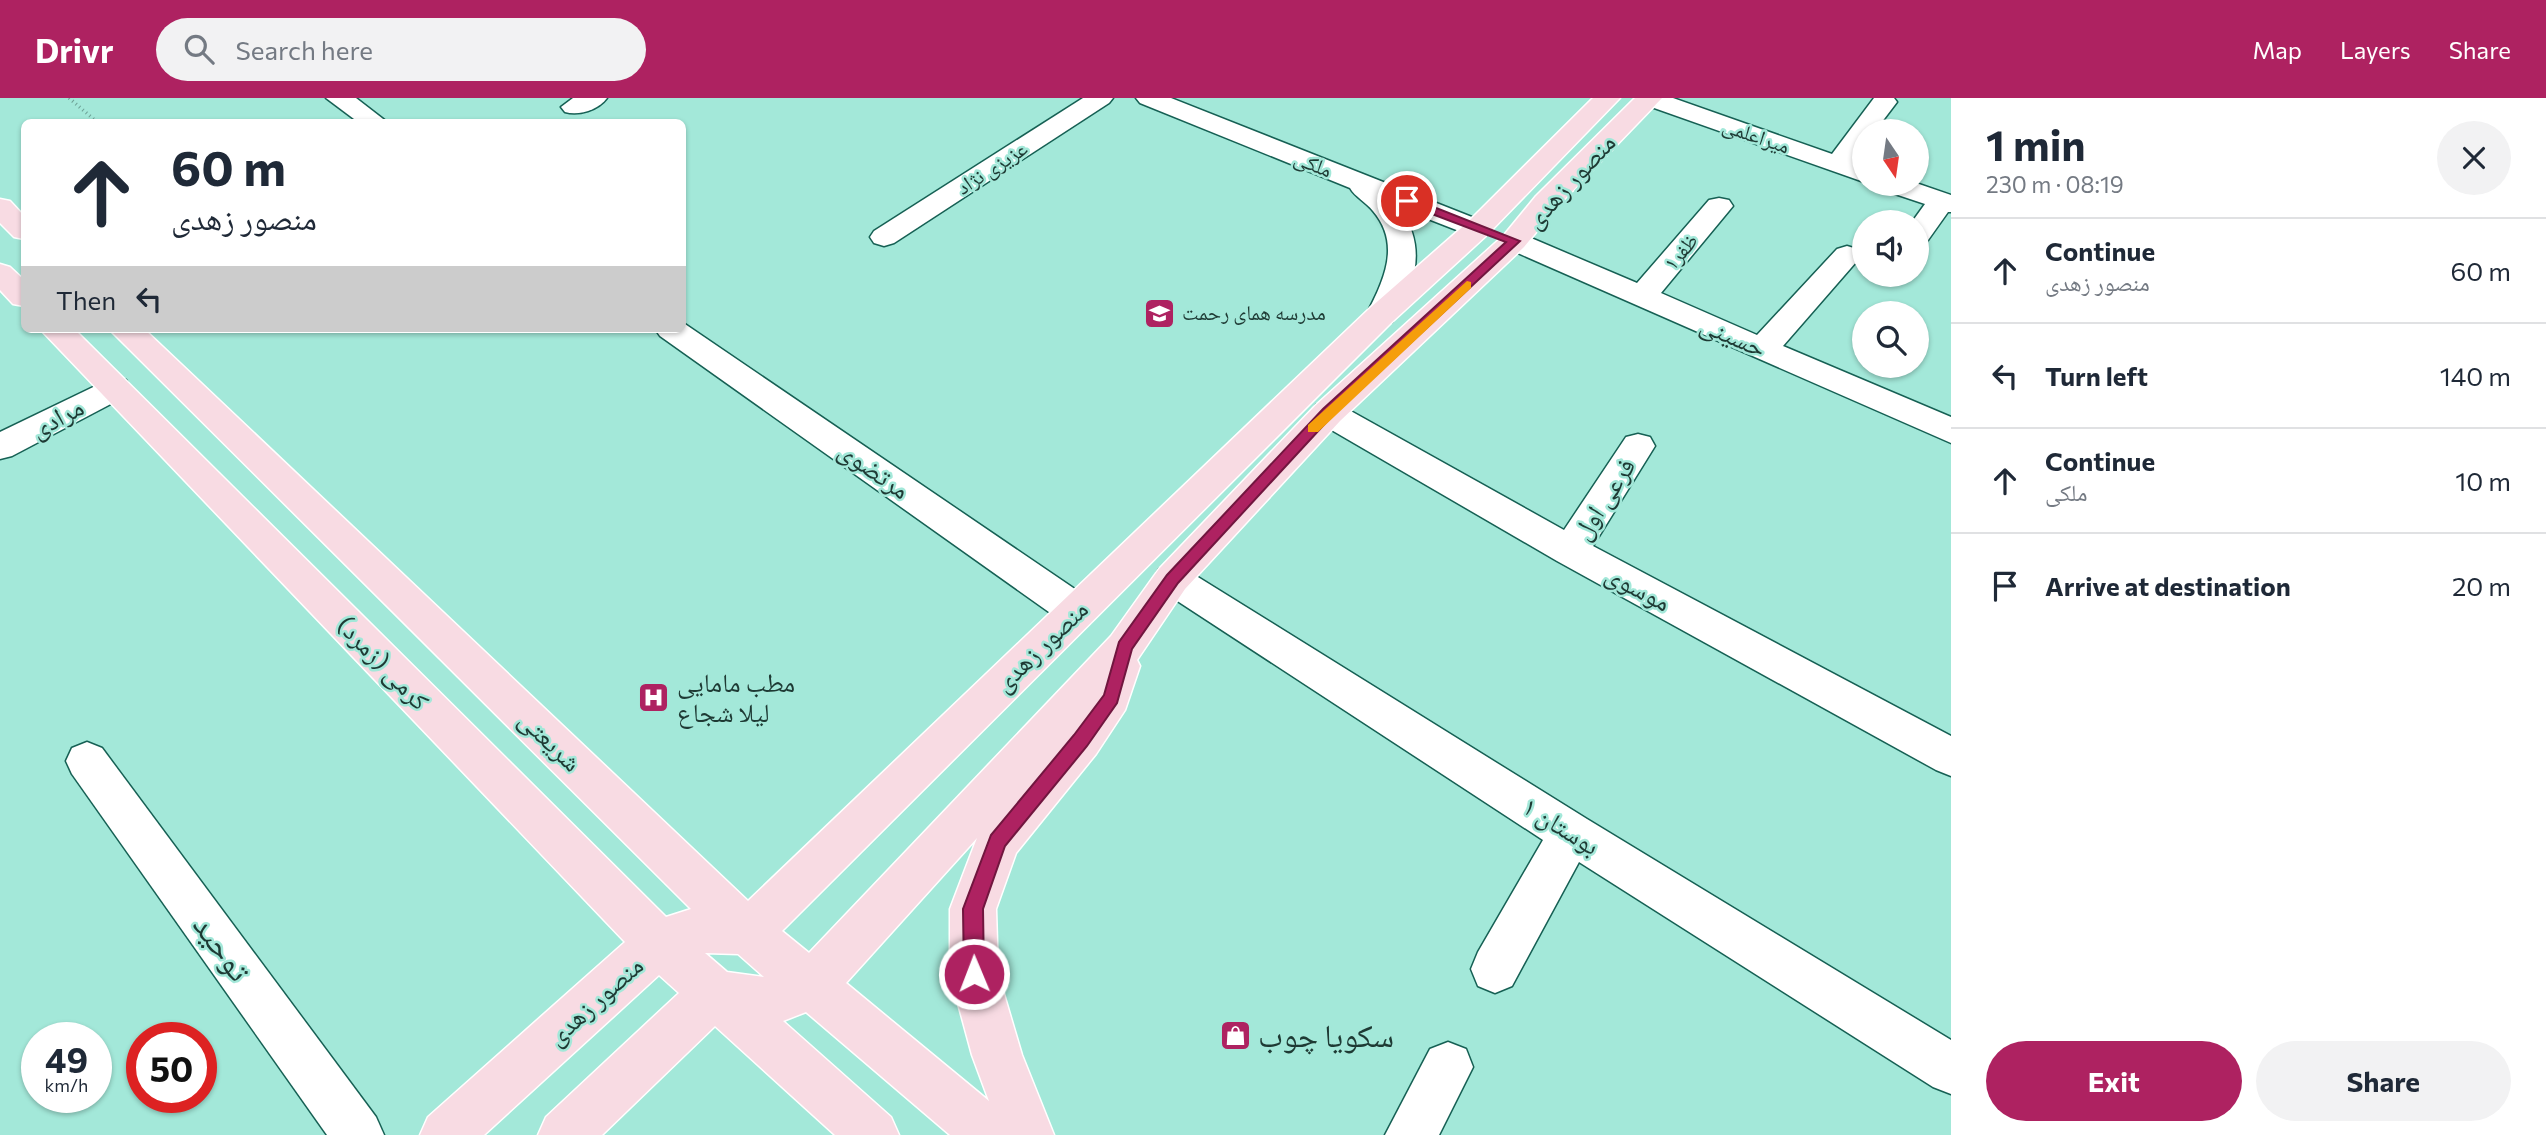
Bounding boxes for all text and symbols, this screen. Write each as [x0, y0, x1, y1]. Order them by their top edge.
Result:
search box [156, 18, 646, 81]
text: Drivr [35, 29, 114, 70]
icon: search [180, 30, 218, 68]
text: Search here [236, 34, 373, 65]
text: Map [2253, 35, 2302, 64]
text: Layers [2340, 35, 2411, 64]
text: Share [2449, 35, 2511, 64]
street label: میراعلمی [1719, 111, 1793, 160]
text: 1 min [1986, 118, 2086, 170]
north arrow [1852, 119, 1928, 196]
map controls [1852, 119, 1929, 378]
button: close [2437, 121, 2511, 195]
street label: منصور زهدی [1517, 126, 1622, 235]
street label: عزیزی نژاد [951, 134, 1032, 200]
text: 60 m [171, 136, 286, 196]
street label: ملکی [1290, 144, 1336, 183]
icon: ahead [56, 147, 147, 238]
text: 230 m · 08:19 [1986, 170, 2124, 198]
pin [1377, 171, 1437, 231]
icon: arrive [1388, 182, 1426, 220]
text: منصور زهدی [171, 197, 317, 237]
button: sound [1852, 210, 1929, 287]
street label: ظفر۱ [1657, 228, 1702, 274]
text: Continue [2045, 235, 2155, 266]
icon: ahead [1986, 252, 2024, 290]
text: 60 m [2451, 255, 2511, 286]
text: منصور زهدی [2045, 268, 2150, 296]
icon: left [130, 280, 168, 318]
text: Then [56, 284, 116, 315]
school or university icon: مدرسه همای رحمت [1142, 296, 1176, 330]
place label: مدرسه همای رحمت [1182, 299, 1326, 325]
button: search [1852, 301, 1929, 378]
street label: حسینی [1695, 307, 1771, 364]
icon: left [1986, 357, 2024, 395]
text: Turn left [2045, 360, 2148, 391]
text: 140 m [2440, 360, 2511, 391]
street label: مرادی [25, 390, 89, 445]
street label: مرتضوی [832, 433, 916, 506]
text: Continue [2045, 445, 2155, 476]
street label: فرعی اول [1565, 451, 1642, 546]
icon: ahead [1986, 462, 2024, 500]
text: 10 m [2455, 465, 2511, 496]
text: ملکی [2045, 478, 2087, 506]
street label: موسوی [1600, 557, 1677, 618]
icon: arrive [1986, 567, 2024, 605]
text: Arrive at destination [2045, 570, 2291, 601]
text: 20 m [2452, 570, 2511, 601]
street label: منصور زهدی [987, 593, 1095, 699]
street label: کرمی (زمرد) [330, 608, 437, 717]
place label: مطب مامایی لیلا شجاع [677, 666, 795, 729]
hospital icon: مطب مامایی لیلا شجاع [637, 681, 671, 715]
street label: شریعتی [512, 703, 589, 778]
street label: بوستان ۱ [1517, 789, 1606, 862]
street label: توحید [186, 906, 261, 988]
position arrow [937, 937, 1011, 1011]
street label: منصور زهدی [540, 949, 650, 1053]
place label: سکویا چوب [1258, 1014, 1394, 1055]
shop icon: سکویا چوب [1218, 1019, 1252, 1053]
speed limit sign: 50 [126, 1022, 217, 1113]
text: 49 [45, 1037, 88, 1080]
button: Exit [1986, 1041, 2242, 1121]
button: Share [2256, 1041, 2511, 1121]
text: km/h [45, 1074, 88, 1096]

